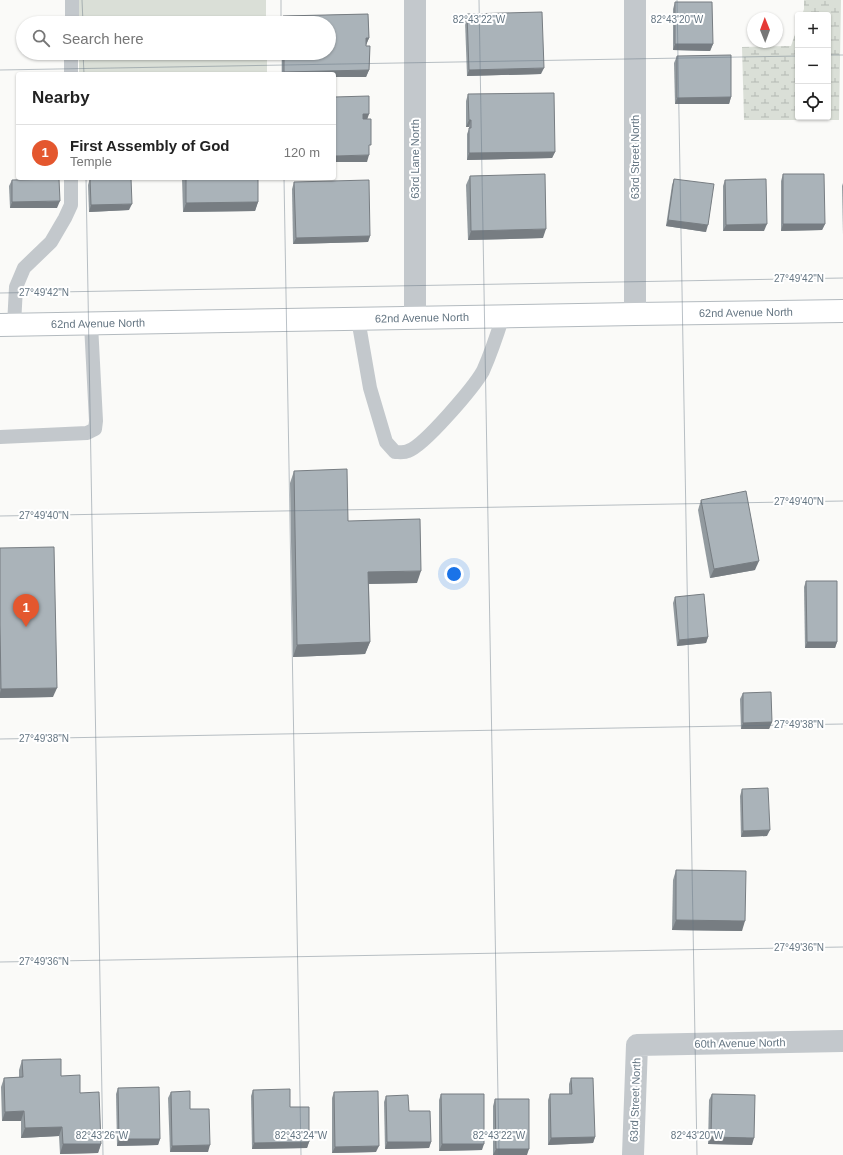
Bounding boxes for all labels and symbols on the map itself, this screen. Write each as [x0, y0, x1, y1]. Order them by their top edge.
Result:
north arrow [747, 12, 783, 48]
text: 82°43'22"W [453, 14, 506, 25]
text: 82°43'20"W [651, 14, 704, 25]
street label: 63rd Street North [629, 115, 641, 199]
street label: 63rd Lane North [409, 119, 421, 199]
text: 27°49'42"N [774, 273, 824, 284]
text: 27°49'42"N [19, 287, 69, 298]
street label: 62nd Avenue North [699, 306, 793, 319]
street label: 62nd Avenue North [375, 311, 469, 325]
street label: 62nd Avenue North [51, 316, 145, 330]
text: 27°49'40"N [774, 496, 824, 507]
text: 27°49'40"N [19, 510, 69, 521]
your location [444, 564, 464, 584]
pin: 1 [13, 594, 39, 627]
text: 27°49'38"N [774, 719, 824, 730]
text: 27°49'38"N [19, 733, 69, 744]
text: 27°49'36"N [774, 942, 824, 953]
text: 27°49'36"N [19, 956, 69, 967]
street label: 60th Avenue North [694, 1036, 786, 1050]
street label: 63rd Street North [628, 1058, 642, 1142]
text: 82°43'26"W [76, 1130, 129, 1141]
text: 82°43'24"W [275, 1130, 328, 1141]
text: 82°43'22"W [473, 1130, 526, 1141]
text: 82°43'20"W [671, 1130, 724, 1141]

